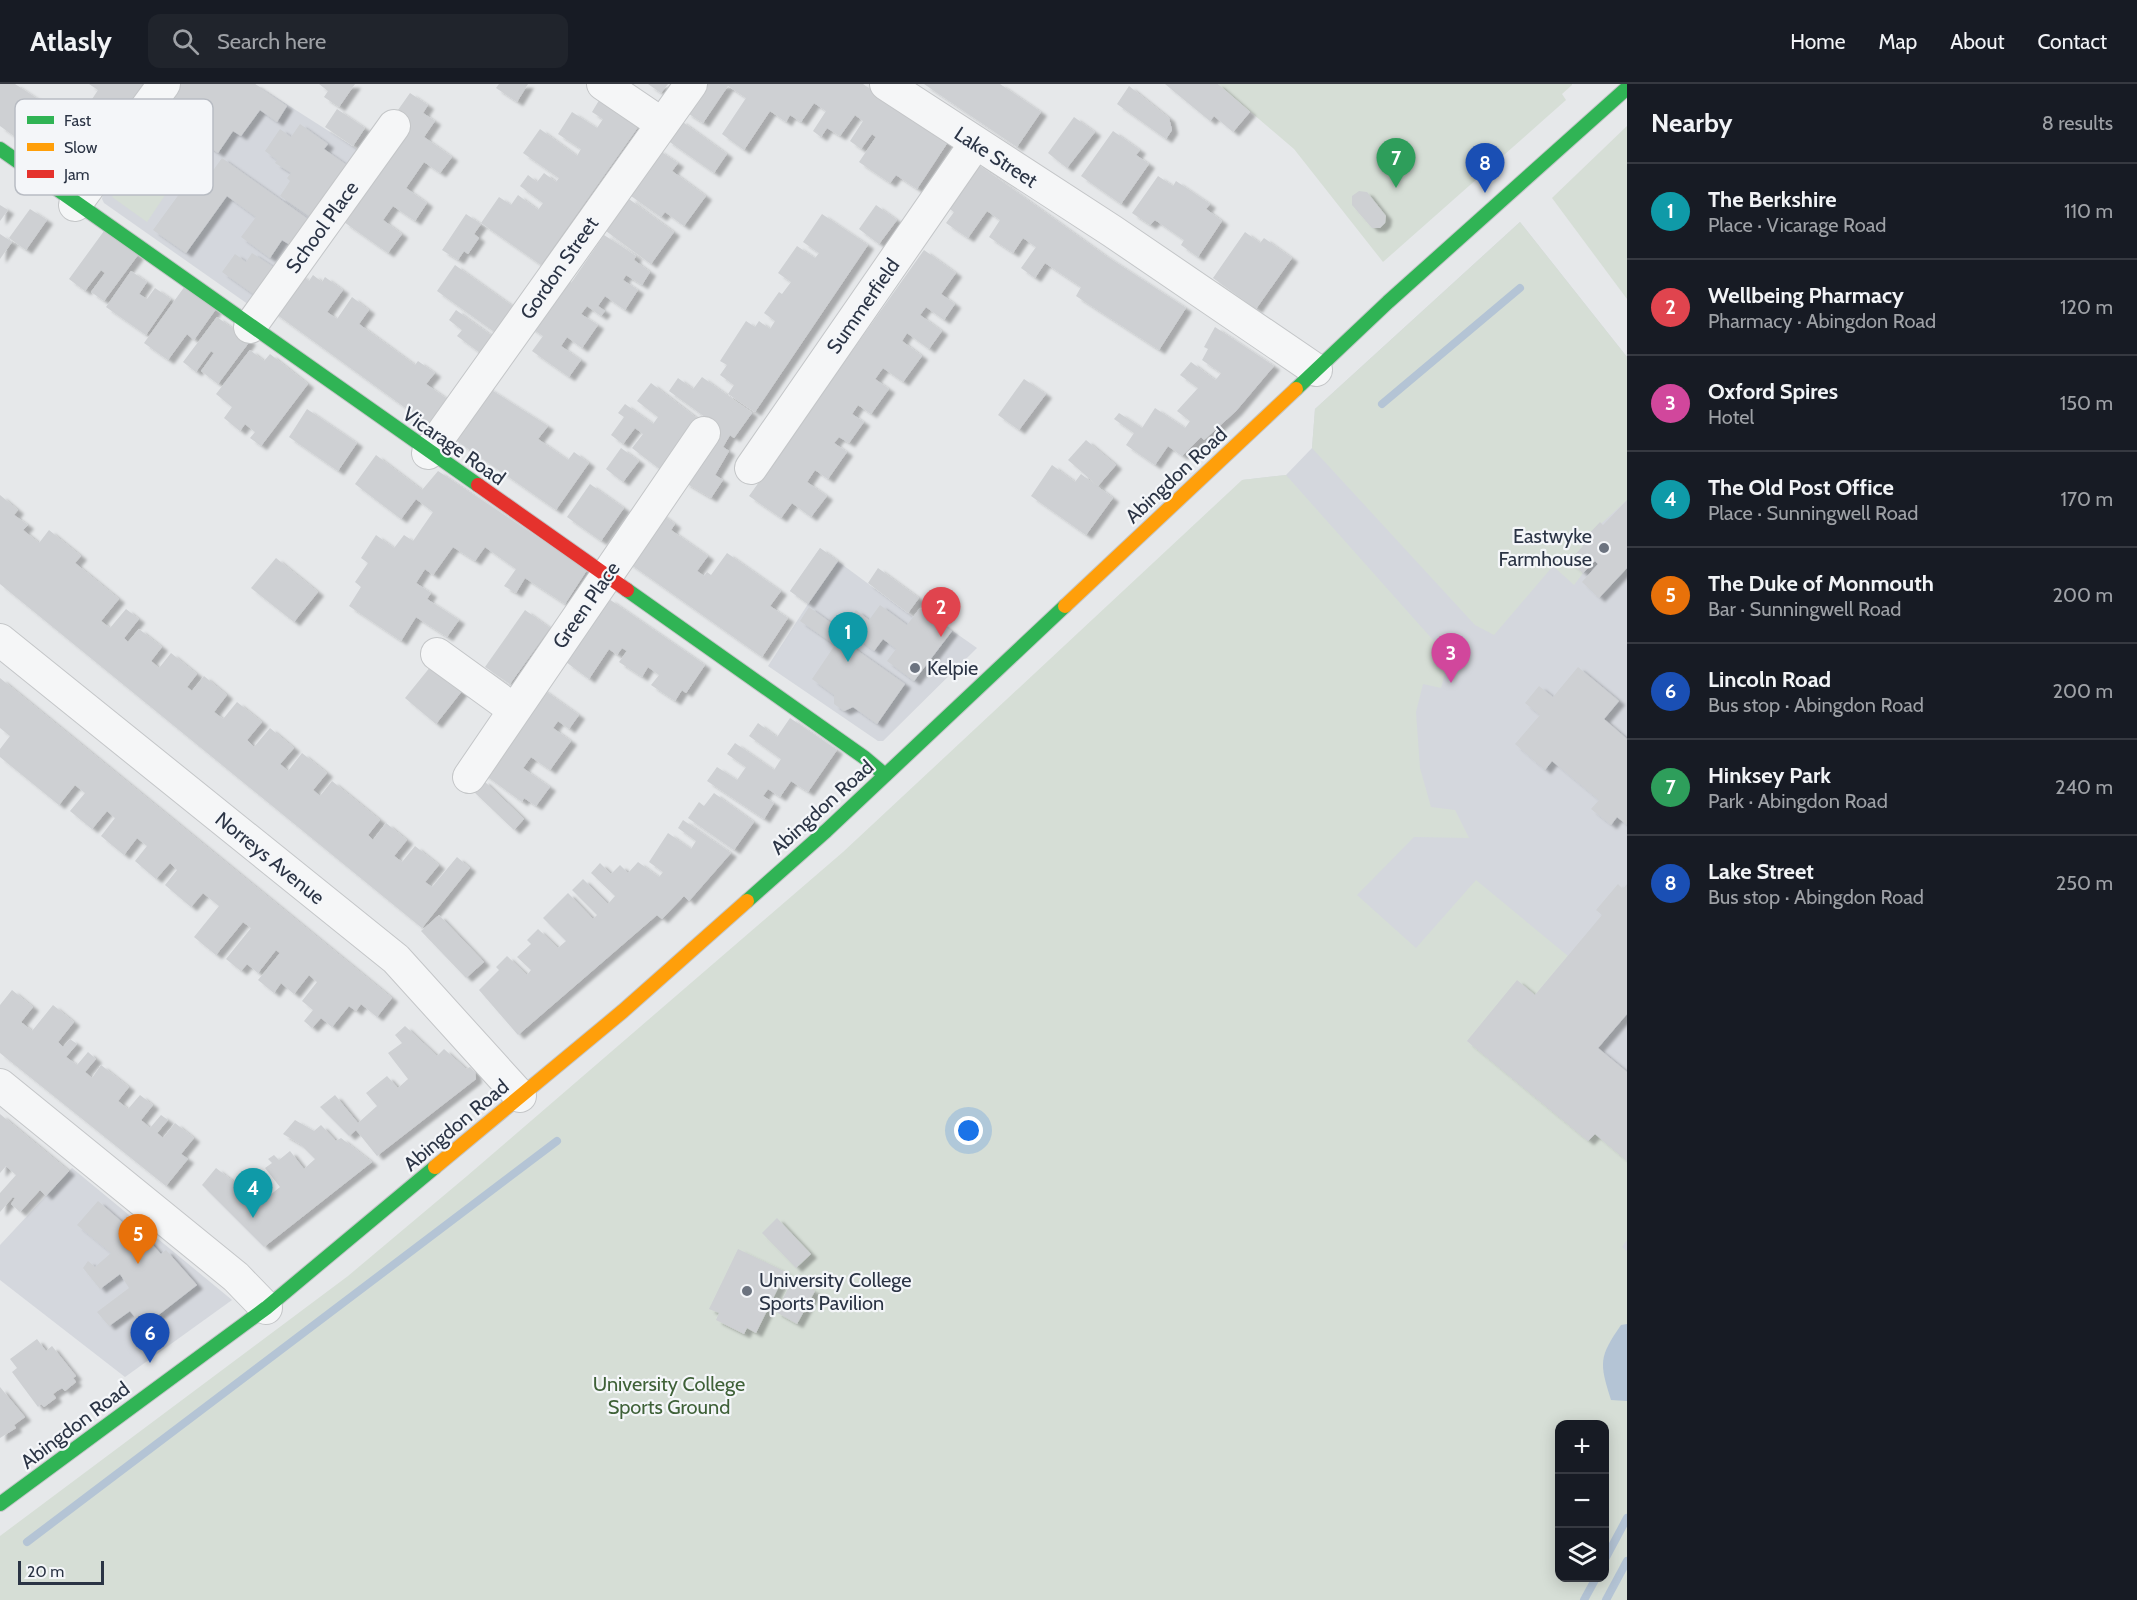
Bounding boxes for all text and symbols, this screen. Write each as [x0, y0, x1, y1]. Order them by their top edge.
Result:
search box [148, 14, 568, 68]
text: Atlasly [30, 24, 112, 58]
icon: search [169, 25, 202, 58]
text: Search here [217, 28, 326, 55]
text: Home [1790, 29, 1846, 54]
text: Map [1879, 29, 1917, 54]
text: About [1950, 29, 2004, 54]
text: Contact [2037, 29, 2107, 54]
legend [15, 99, 213, 195]
text: Nearby [1651, 107, 1732, 139]
text: Fast [64, 111, 92, 130]
text: 8 results [2042, 111, 2113, 135]
street label: Lake Street [950, 121, 1042, 193]
text: Slow [64, 138, 98, 157]
pin: 7 [1376, 138, 1416, 188]
pin: 8 [1466, 144, 1504, 193]
text: Jam [63, 165, 90, 184]
street label: School Place [281, 176, 363, 278]
text: The Berkshire [1708, 186, 1837, 213]
text: 1 [1667, 199, 1674, 223]
text: 110 m [2064, 199, 2113, 223]
street label: Gordon Street [515, 212, 603, 324]
text: Place · Vicarage Road [1708, 213, 1886, 237]
street label: Summerfield [821, 254, 905, 358]
text: Wellbeing Pharmacy [1708, 282, 1904, 309]
text: 2 [1665, 295, 1676, 319]
text: 120 m [2060, 295, 2113, 319]
text: Pharmacy · Abingdon Road [1708, 309, 1936, 333]
text: Oxford Spires [1708, 378, 1838, 405]
text: 3 [1665, 391, 1676, 415]
text: 150 m [2060, 391, 2113, 415]
street label: Vicarage Road [398, 402, 510, 490]
text: Hotel [1708, 405, 1754, 429]
street label: Abingdon Road [1120, 422, 1232, 528]
text: The Old Post Office [1708, 474, 1894, 501]
text: 4 [1664, 487, 1677, 511]
text: 170 m [2061, 487, 2113, 511]
text: Place · Sunningwell Road [1708, 501, 1918, 525]
place label: Eastwyke Farmhouse [1498, 524, 1592, 571]
marker: Eastwyke Farmhouse [1597, 541, 1611, 555]
street label: Green Place [547, 557, 625, 653]
text: The Duke of Monmouth [1708, 570, 1934, 597]
text: 5 [1665, 583, 1676, 607]
text: 200 m [2053, 583, 2113, 607]
pin: 2 [922, 588, 960, 637]
text: Bar · Sunningwell Road [1708, 597, 1901, 621]
pin: 1 [828, 612, 868, 662]
pin: 3 [1432, 634, 1470, 683]
place label: Kelpie [927, 656, 978, 680]
marker: Kelpie [908, 661, 922, 675]
text: Lincoln Road [1708, 666, 1831, 693]
text: 6 [1665, 679, 1676, 703]
text: 200 m [2053, 679, 2113, 703]
text: Bus stop · Abingdon Road [1708, 693, 1924, 717]
street label: Abingdon Road [766, 755, 878, 859]
text: Hinksey Park [1708, 762, 1831, 789]
text: 7 [1665, 775, 1676, 799]
text: 240 m [2055, 775, 2113, 799]
text: Park · Abingdon Road [1708, 789, 1888, 813]
street label: Norreys Avenue [211, 807, 329, 909]
text: Lake Street [1708, 858, 1814, 885]
text: 8 [1664, 871, 1677, 895]
text: 250 m [2056, 871, 2113, 895]
text: Bus stop · Abingdon Road [1708, 885, 1924, 909]
street label: Abingdon Road [399, 1074, 513, 1176]
your location [954, 1116, 983, 1145]
pin: 4 [234, 1168, 272, 1218]
pin: 5 [118, 1214, 158, 1264]
place label: University College Sports Pavilion [759, 1268, 911, 1315]
marker: University College Sports Pavilion [740, 1284, 754, 1298]
pin: 6 [130, 1314, 170, 1363]
park label: University College Sports Ground [593, 1372, 745, 1419]
street label: Abingdon Road [16, 1376, 134, 1474]
map controls [1555, 1420, 1609, 1582]
button: + [1555, 1420, 1609, 1474]
button: − [1555, 1474, 1609, 1528]
button: layers [1555, 1528, 1609, 1582]
scale bar [18, 1558, 104, 1586]
text: 20 m [27, 1562, 64, 1581]

